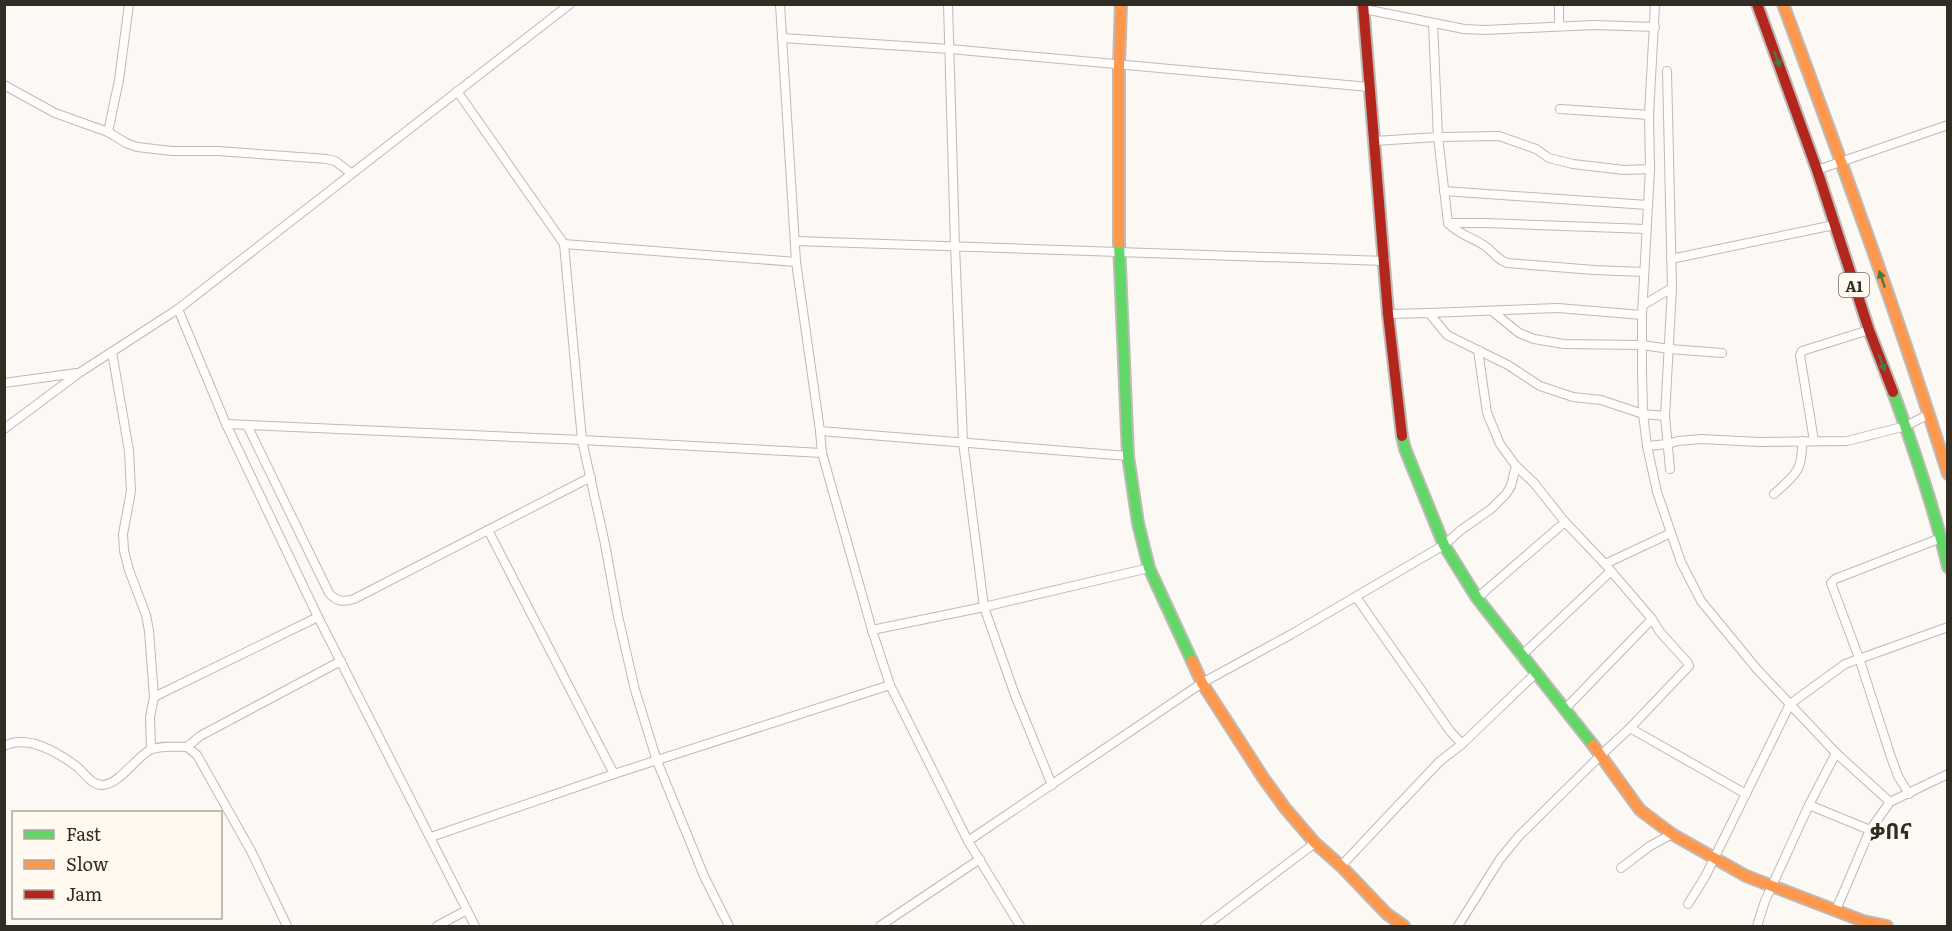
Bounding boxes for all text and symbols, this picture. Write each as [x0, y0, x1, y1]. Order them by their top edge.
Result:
one-way arrow [1772, 51, 1782, 69]
one-way arrow [1876, 270, 1886, 288]
road number: A1 [1839, 273, 1869, 297]
one-way arrow [1878, 354, 1887, 372]
legend [12, 811, 222, 919]
district label: ቃበና [1870, 813, 1913, 846]
text: Fast [66, 820, 102, 847]
text: Slow [66, 850, 109, 877]
text: Jam [66, 880, 102, 907]

